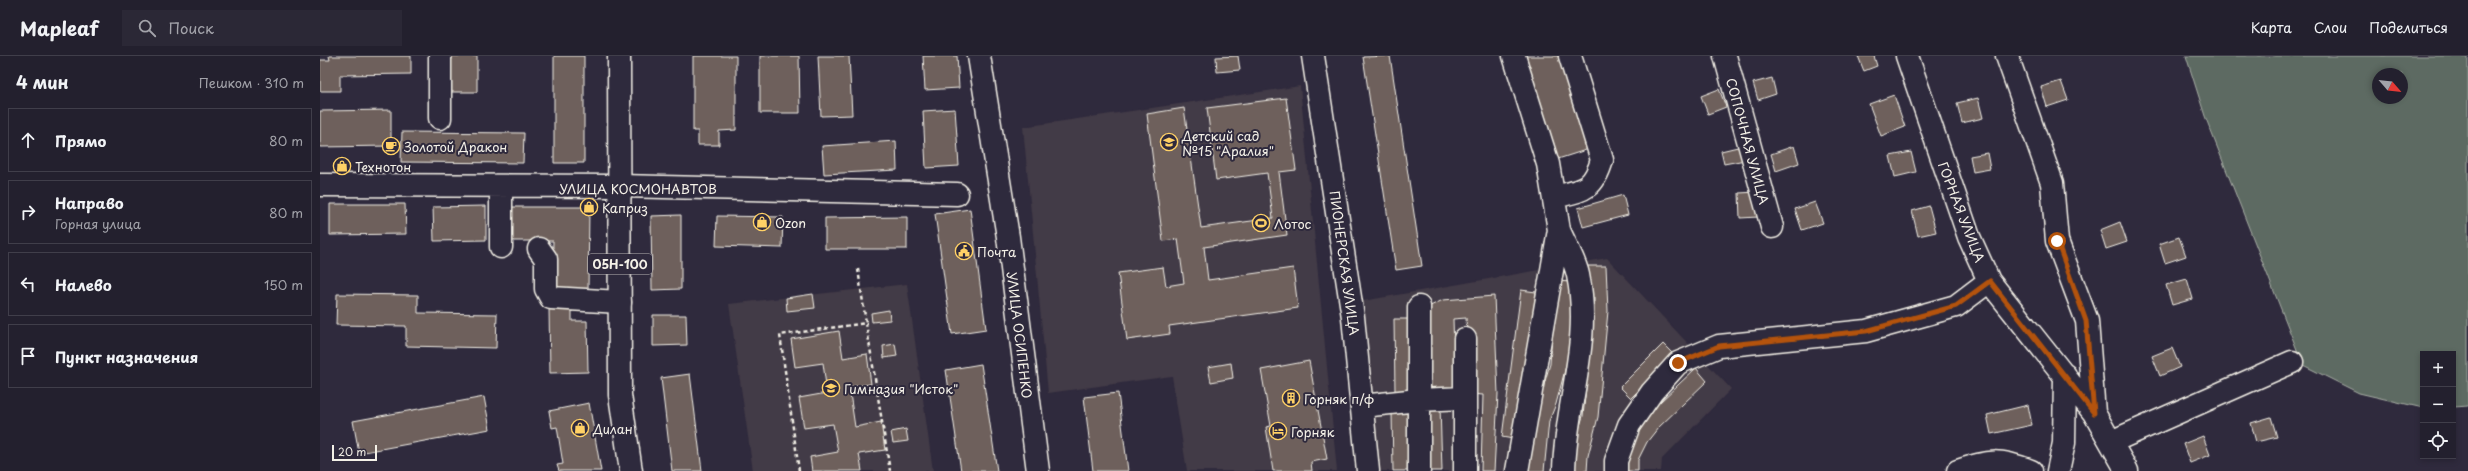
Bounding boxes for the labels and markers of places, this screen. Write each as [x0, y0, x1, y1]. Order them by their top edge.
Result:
place label: Детский сад №15 "Аралия" [1181, 126, 1274, 160]
school or university icon: Детский сад №15 "Аралия" [1159, 132, 1179, 152]
cafe icon: Золотой Дракон [381, 136, 401, 156]
place label: Золотой Дракон [404, 137, 507, 156]
shop icon: Технотон [332, 156, 352, 176]
place label: Технотон [355, 157, 411, 176]
shop icon: Каприз [579, 197, 599, 217]
place label: Каприз [602, 198, 648, 217]
shop icon: Ozon [752, 212, 772, 232]
place label: Ozon [775, 213, 806, 232]
sports icon: Лотос [1251, 213, 1271, 233]
place label: Лотос [1274, 214, 1312, 233]
public building icon: Почта [954, 241, 974, 261]
place label: Почта [977, 242, 1017, 261]
school or university icon: Гимназия "Исток" [821, 378, 841, 398]
place label: Гимназия "Исток" [844, 379, 958, 398]
building icon: Горняк п/ф [1281, 388, 1301, 408]
place label: Горняк п/ф [1304, 389, 1374, 408]
shop icon: Дилан [570, 418, 590, 438]
place label: Дилан [592, 419, 633, 438]
hotel icon: Горняк [1268, 421, 1288, 441]
place label: Горняк [1291, 422, 1335, 441]

